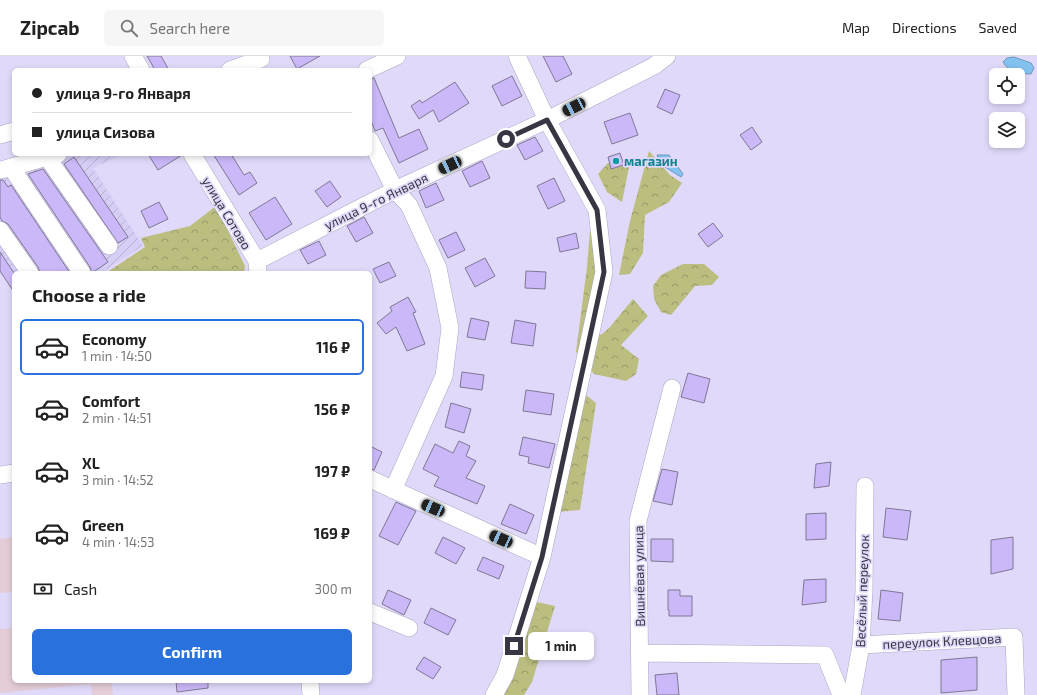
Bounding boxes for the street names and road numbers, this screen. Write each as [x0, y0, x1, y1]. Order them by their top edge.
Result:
street label: улица 9-го Января [322, 169, 430, 233]
street label: улица Сотово [199, 174, 255, 252]
street label: Вишнёвая улица [630, 525, 648, 627]
street label: Весёлый переулок [852, 534, 872, 648]
street label: переулок Клевцова [882, 630, 1002, 652]

